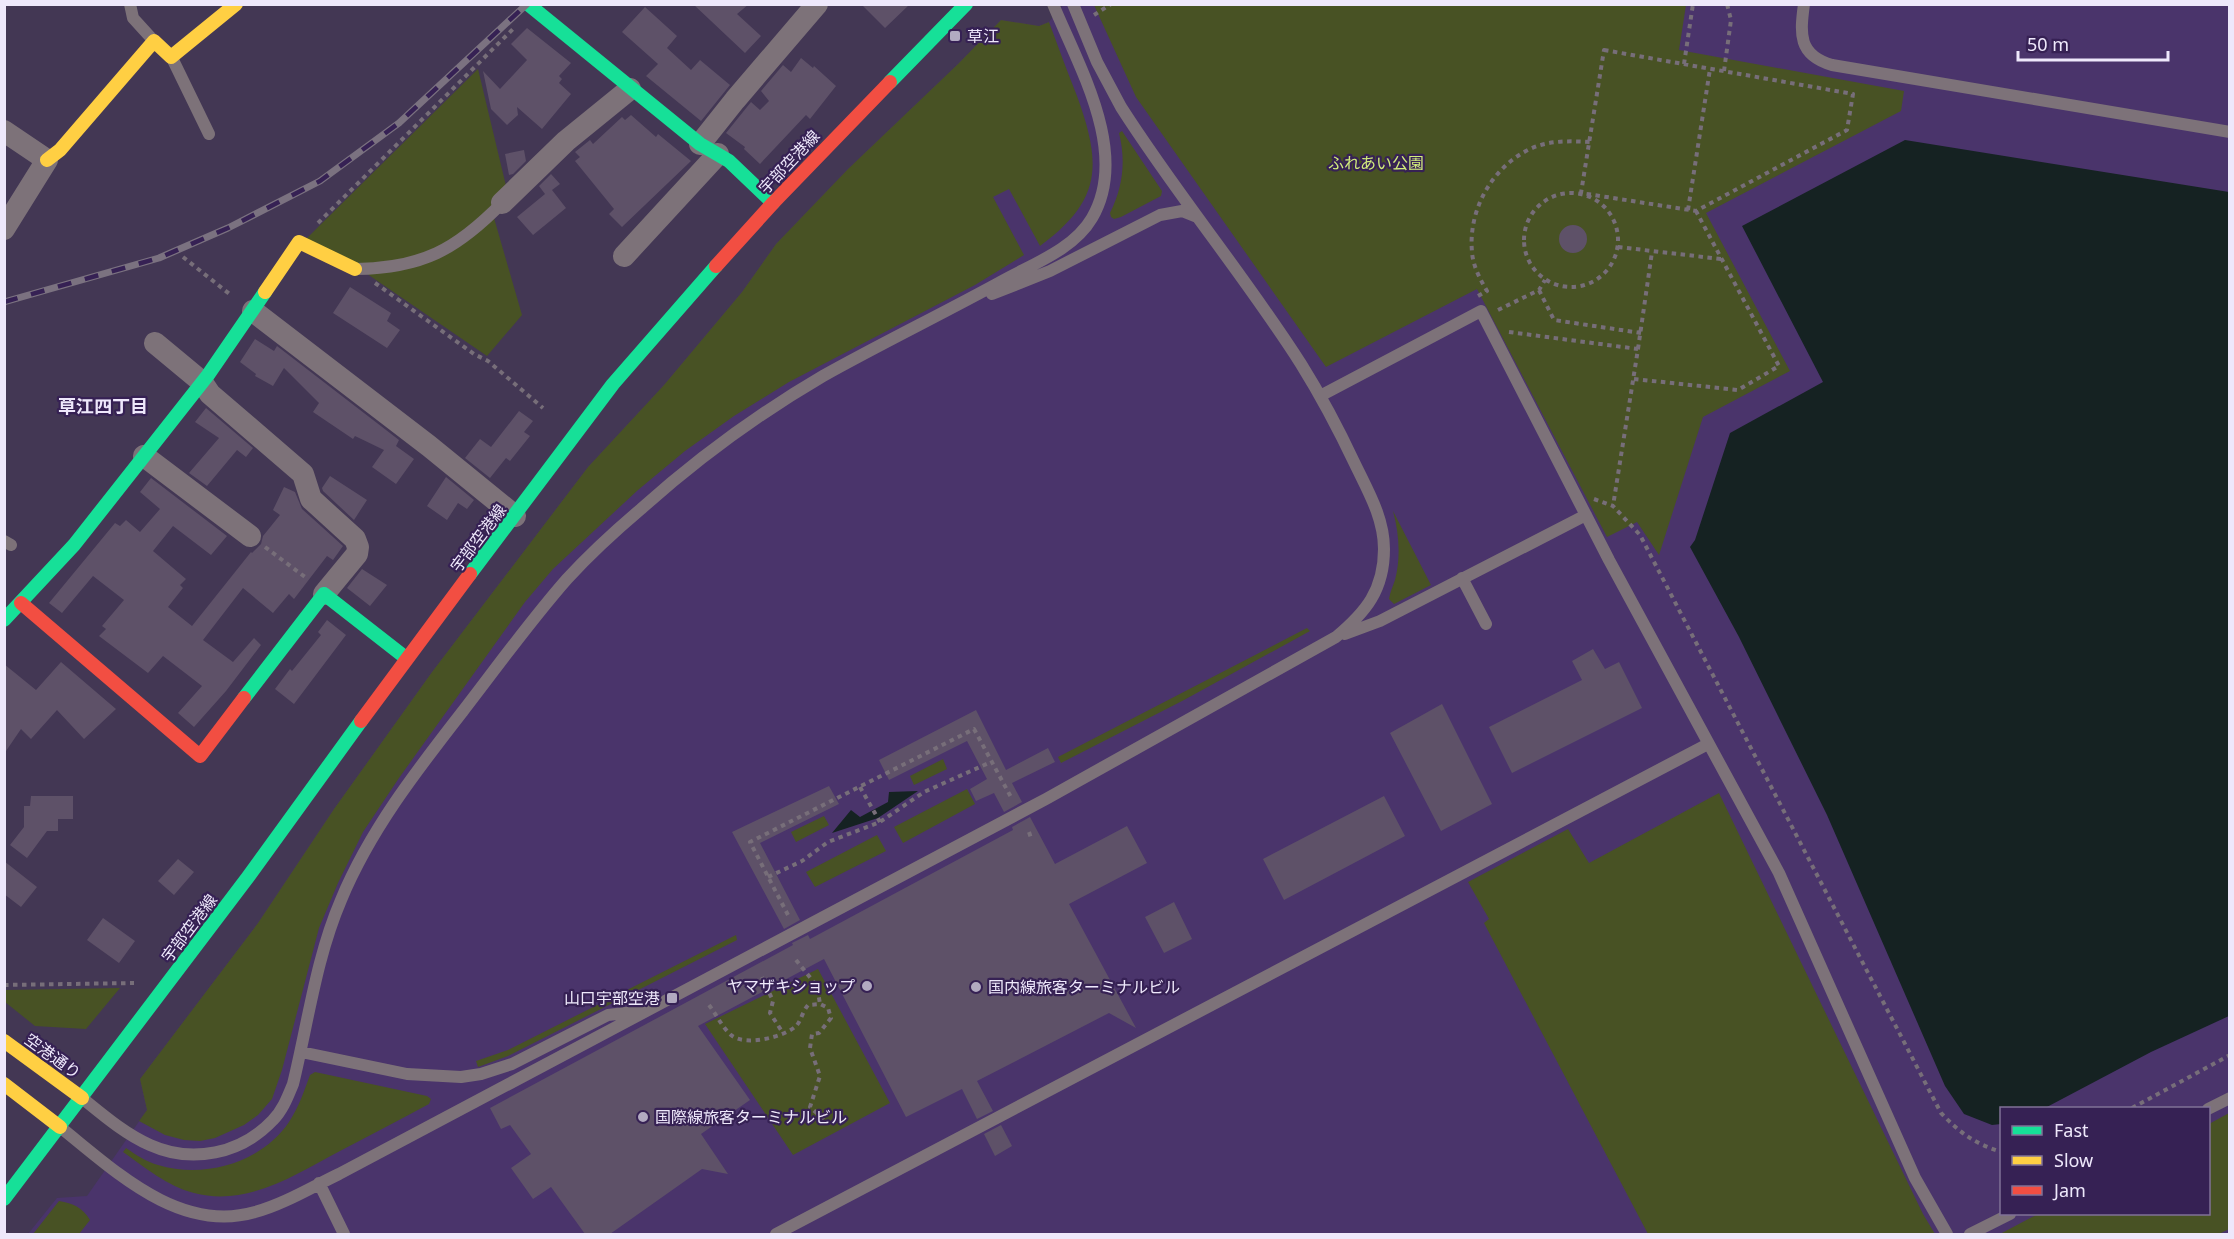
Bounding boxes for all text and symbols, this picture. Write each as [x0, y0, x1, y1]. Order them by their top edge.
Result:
scale bar [2018, 24, 2168, 62]
place label: 草江 [967, 25, 999, 47]
marker: 草江 [948, 29, 962, 43]
text: 50 m [2027, 32, 2069, 56]
street label: 宇部空港線 [754, 125, 824, 199]
park label: ふれあい公園 [1328, 152, 1424, 174]
district label: 草江四丁目 [58, 394, 148, 418]
street label: 宇部空港線 [445, 499, 511, 577]
street label: 宇部空港線 [156, 889, 222, 967]
place label: ヤマザキショップ [727, 975, 855, 997]
place label: 国内線旅客ターミナルビル [988, 976, 1180, 998]
marker: ヤマザキショップ [860, 979, 874, 993]
marker: 国内線旅客ターミナルビル [969, 980, 983, 994]
place label: 山口宇部空港 [564, 987, 660, 1009]
marker: 山口宇部空港 [665, 991, 679, 1005]
street label: 空港通り [21, 1028, 85, 1084]
place label: 国際線旅客ターミナルビル [655, 1106, 847, 1128]
legend [2000, 1107, 2210, 1215]
marker: 国際線旅客ターミナルビル [636, 1110, 650, 1124]
text: Fast [2054, 1118, 2089, 1142]
text: Slow [2054, 1148, 2093, 1172]
text: Jam [2052, 1178, 2086, 1202]

